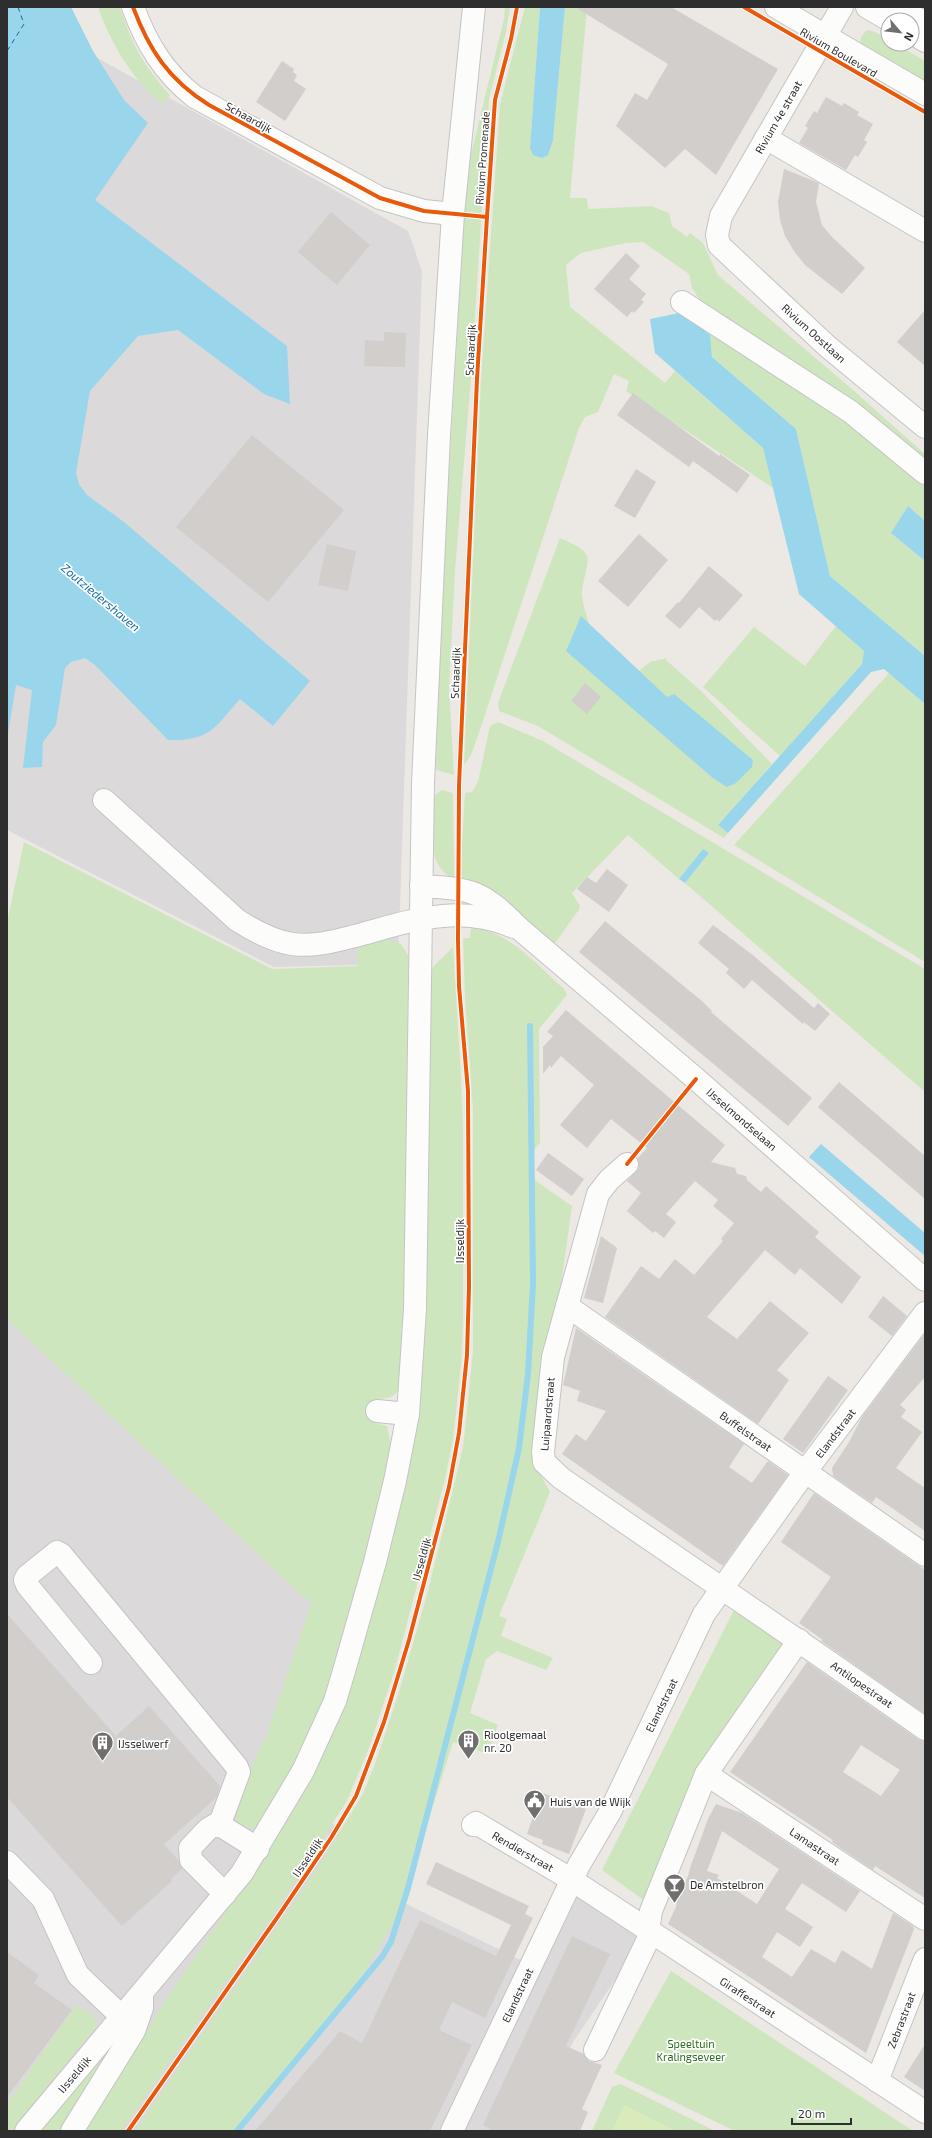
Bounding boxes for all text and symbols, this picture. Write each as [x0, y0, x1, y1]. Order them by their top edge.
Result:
north arrow [880, 12, 920, 52]
street label: Rivium Boulevard [798, 25, 880, 79]
text: N [902, 30, 917, 44]
street label: Rivium 4e straat [752, 78, 804, 156]
street label: Schaardijk [223, 99, 275, 136]
street label: Rivium Promenade [472, 111, 492, 205]
street label: Rivium Oostlaan [779, 301, 849, 365]
street label: Schaardijk [462, 323, 479, 376]
water label: Zoutziedershaven [59, 560, 143, 634]
street label: Schaardijk [448, 647, 463, 699]
street label: IJsselmondselaan [704, 1085, 780, 1153]
street label: IJsseldijk [453, 1218, 467, 1263]
street label: Luipaardstraat [537, 1376, 557, 1452]
street label: Elandstraat [812, 1406, 858, 1460]
street label: Buffelstraat [718, 1408, 774, 1454]
street label: IJsseldijk [409, 1536, 434, 1582]
street label: Antilopestraat [829, 1658, 895, 1710]
street label: Elandstraat [642, 1676, 680, 1734]
building icon: Rioolgemaal nr. 20 [456, 1727, 482, 1760]
place label: Rioolgemaal nr. 20 [484, 1728, 547, 1754]
building icon: IJsselwerf [90, 1730, 116, 1763]
place label: IJsselwerf [118, 1737, 169, 1750]
public building icon: Huis van de Wijk [521, 1788, 547, 1821]
place label: Huis van de Wijk [550, 1795, 631, 1809]
street label: Lamastraat [787, 1824, 843, 1868]
street label: Rendierstraat [490, 1828, 556, 1874]
street label: IJsseldijk [289, 1835, 326, 1880]
bar icon: De Amstelbron [662, 1871, 688, 1904]
place label: De Amstelbron [690, 1878, 764, 1891]
street label: Elandstraat [499, 1966, 535, 2024]
street label: Giraffestraat [718, 1974, 778, 2020]
street label: Zebrastraat [884, 1990, 918, 2050]
park label: Speeltuin Kralingseveer [657, 2037, 726, 2063]
street label: IJsseldijk [55, 2053, 94, 2096]
scale bar [792, 2100, 851, 2126]
text: 20 m [798, 2106, 825, 2120]

